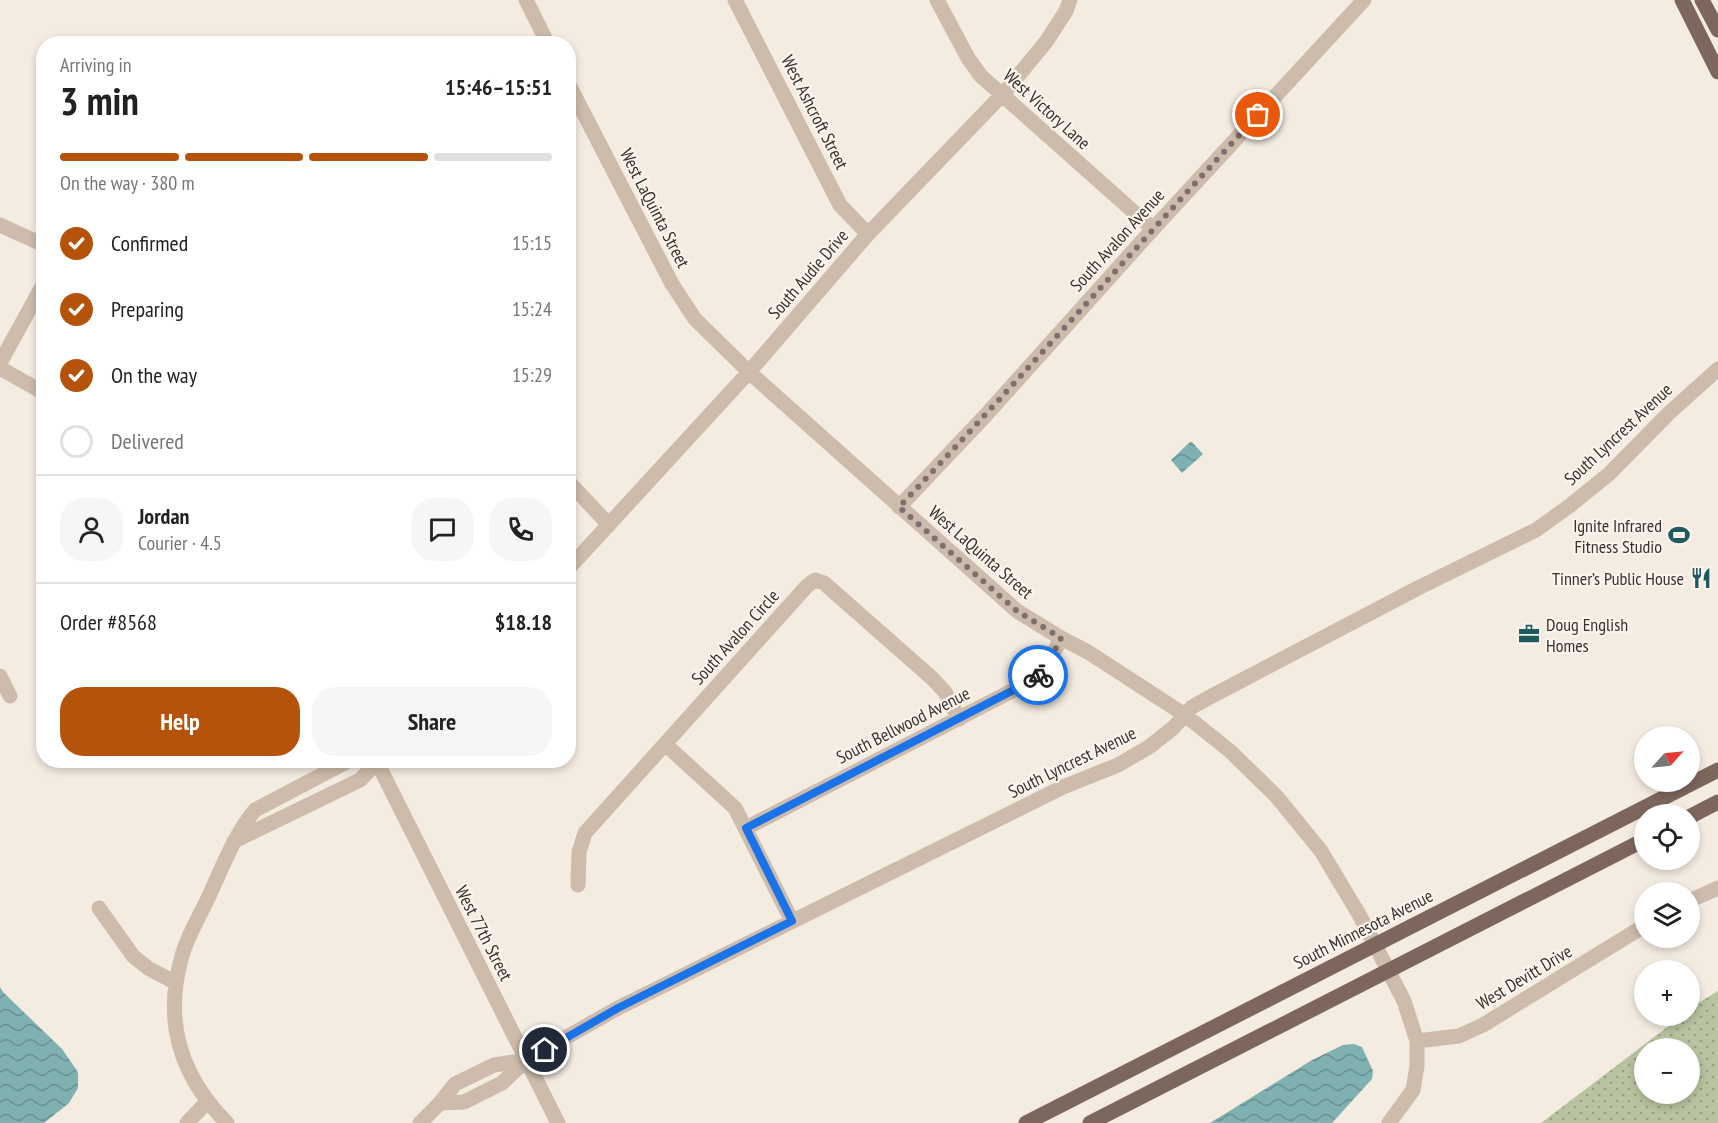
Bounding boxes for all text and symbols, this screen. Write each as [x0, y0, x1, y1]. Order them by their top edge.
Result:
street label: West Ashcroft Street [776, 51, 854, 173]
text: Arriving in [60, 52, 132, 78]
street label: West Victory Lane [999, 64, 1095, 154]
text: 15:46–15:51 [445, 73, 552, 101]
text: 3 min [60, 75, 139, 126]
pin [1232, 89, 1283, 140]
icon: bag [1241, 98, 1274, 131]
street label: West LaQuinta Street [615, 144, 695, 272]
text: On the way · 380 m [60, 170, 195, 196]
street label: South Avalon Avenue [1065, 184, 1169, 296]
street label: South Audie Drive [763, 224, 853, 324]
icon: check [60, 227, 93, 260]
text: Confirmed [111, 229, 188, 257]
text: 15:15 [512, 230, 552, 256]
icon: check [60, 293, 93, 326]
text: Preparing [111, 295, 184, 323]
text: 15:24 [512, 296, 552, 322]
icon: check [60, 359, 93, 392]
text: On the way [111, 361, 197, 389]
text: 15:29 [512, 362, 552, 388]
street label: South Lyncrest Avenue [1559, 378, 1677, 490]
text: Delivered [111, 427, 184, 455]
button: person [60, 498, 123, 561]
button: chat [411, 498, 474, 561]
button: phone [489, 498, 552, 561]
street label: West LaQuinta Street [924, 500, 1038, 604]
text: Jordan [138, 502, 189, 530]
place label: Ignite Infrared Fitness Studio [1573, 514, 1662, 558]
sports icon: Ignite Infrared Fitness Studio [1667, 523, 1691, 547]
text: Courier · 4.5 [138, 530, 222, 556]
restaurant icon: Tinner’s Public House [1689, 566, 1713, 590]
place label: Tinner’s Public House [1552, 567, 1684, 590]
street label: South Avalon Circle [686, 585, 784, 689]
text: Order #8568 [60, 608, 157, 636]
text: $18.18 [495, 608, 552, 636]
place label: Doug English Homes [1546, 613, 1628, 657]
office icon: Doug English Homes [1517, 622, 1541, 646]
courier [1008, 645, 1068, 705]
icon: bike [1022, 659, 1055, 692]
street label: South Bellwood Avenue [832, 681, 974, 769]
button: Help [60, 687, 300, 756]
button: Share [312, 687, 552, 756]
street label: South Lyncrest Avenue [1004, 721, 1140, 803]
north arrow [1634, 726, 1700, 792]
map controls [1634, 726, 1700, 1104]
button: locate [1634, 804, 1700, 870]
street label: West 77th Street [450, 882, 518, 984]
button: layers [1634, 882, 1700, 948]
street label: South Minnesota Avenue [1289, 884, 1437, 974]
street label: West Devitt Drive [1472, 939, 1576, 1015]
button: + [1634, 960, 1700, 1026]
pin [519, 1024, 570, 1075]
icon: home [528, 1033, 561, 1066]
button: − [1634, 1038, 1700, 1104]

